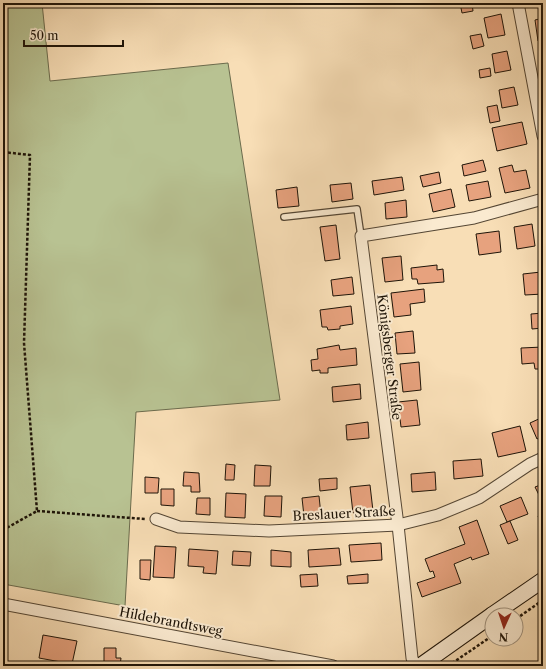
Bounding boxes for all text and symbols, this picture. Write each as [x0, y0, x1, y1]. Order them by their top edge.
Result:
scale bar [24, 22, 123, 48]
text: 50 m [30, 28, 59, 43]
street label: Königsberger Straße [374, 293, 406, 421]
street label: Breslauer Straße [292, 502, 396, 524]
street label: Hildebrandtsweg [118, 603, 224, 639]
north arrow [484, 607, 524, 647]
text: N [498, 630, 509, 644]

